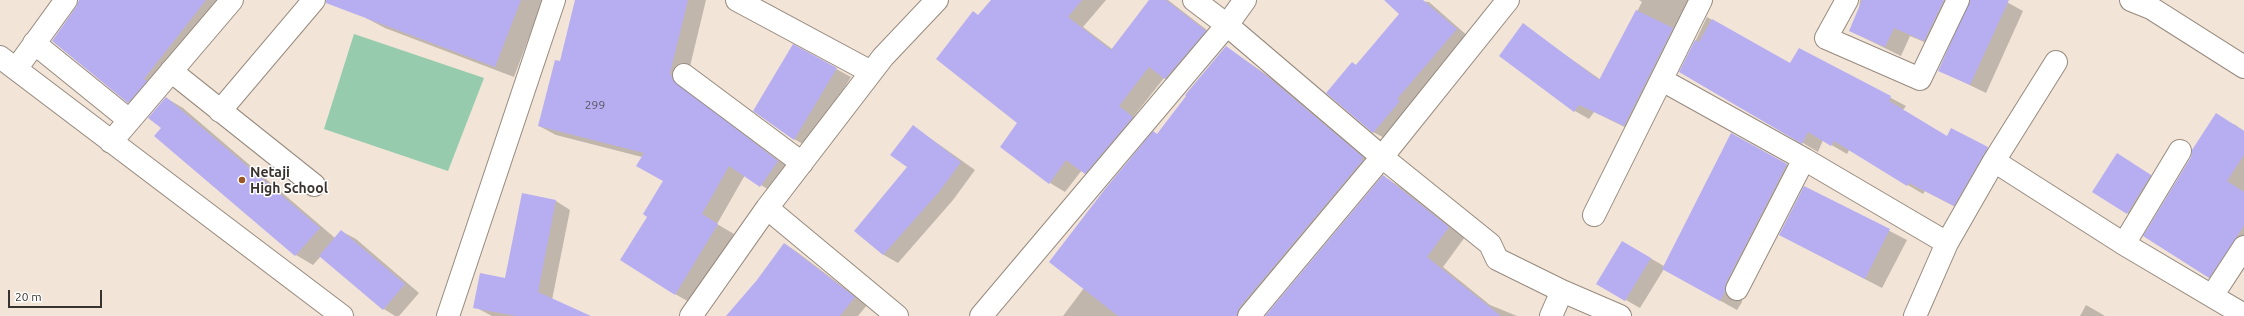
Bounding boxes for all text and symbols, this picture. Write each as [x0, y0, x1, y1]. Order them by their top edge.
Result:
house number: 299 [585, 98, 605, 112]
place label: Netaji High School [250, 164, 328, 196]
marker: Netaji High School [237, 175, 247, 185]
scale bar [10, 282, 104, 308]
text: 20 m [15, 290, 42, 303]

